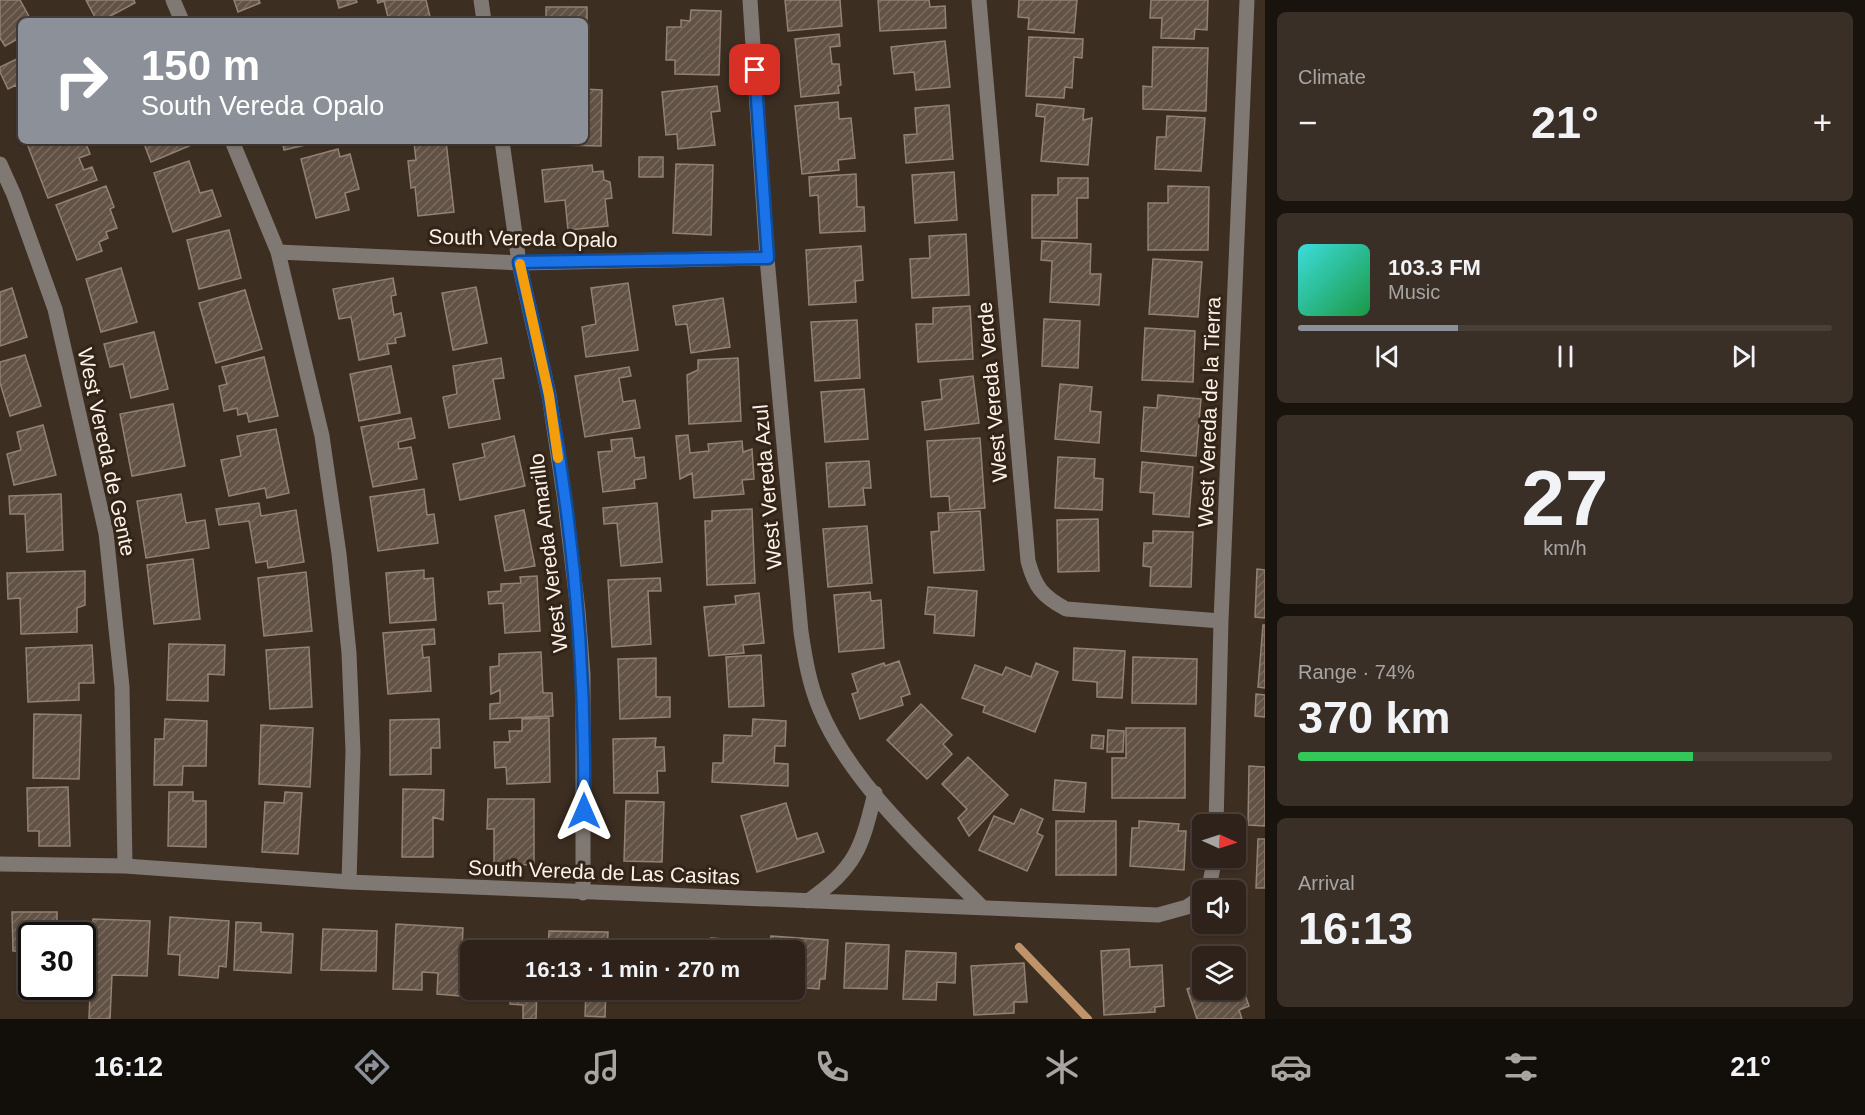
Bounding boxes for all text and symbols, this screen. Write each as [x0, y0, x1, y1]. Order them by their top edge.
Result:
icon: right [42, 42, 120, 120]
text: 150 m [141, 42, 260, 89]
pin [729, 44, 780, 95]
icon: arrive [738, 53, 771, 86]
text: Climate [1298, 66, 1366, 88]
text: South Vereda Opalo [141, 91, 384, 121]
text: 21° [1531, 97, 1599, 148]
text: − [1298, 104, 1317, 141]
text: + [1813, 104, 1832, 141]
street label: South Vereda Opalo [428, 225, 618, 251]
text: 103.3 FM [1388, 255, 1481, 280]
text: Music [1388, 281, 1440, 303]
street label: West Vereda de la Tierra [1193, 296, 1225, 528]
street label: West Vereda Verde [973, 301, 1011, 483]
icon: previous [1371, 340, 1404, 373]
icon: pause [1549, 340, 1582, 373]
icon: next [1727, 340, 1760, 373]
street label: West Vereda de Gente [74, 346, 140, 558]
street label: West Vereda Azul [748, 404, 786, 570]
street label: West Vereda Amarillo [524, 452, 572, 654]
text: 27 [1522, 454, 1608, 542]
text: km/h [1543, 537, 1587, 559]
text: Range · 74% [1298, 661, 1415, 683]
text: 370 km [1298, 692, 1451, 743]
position arrow [552, 779, 616, 843]
north arrow [1192, 814, 1246, 868]
map controls [1192, 814, 1246, 1000]
street label: South Vereda de Las Casitas [468, 856, 740, 888]
text: Arrival [1298, 872, 1355, 894]
button: sound [1192, 880, 1246, 934]
text: 16:13 [1298, 903, 1413, 954]
speed limit sign: 30 [18, 922, 96, 1000]
button: layers [1192, 946, 1246, 1000]
text: 16:13 · 1 min · 270 m [525, 957, 740, 982]
icon: directions [351, 1046, 393, 1088]
icon: music [581, 1046, 623, 1088]
icon: phone [811, 1046, 853, 1088]
icon: climate [1041, 1046, 1083, 1088]
icon: car [1270, 1046, 1312, 1088]
icon: filters [1500, 1046, 1542, 1088]
text: 16:12 [94, 1052, 163, 1082]
text: 21° [1730, 1052, 1771, 1082]

